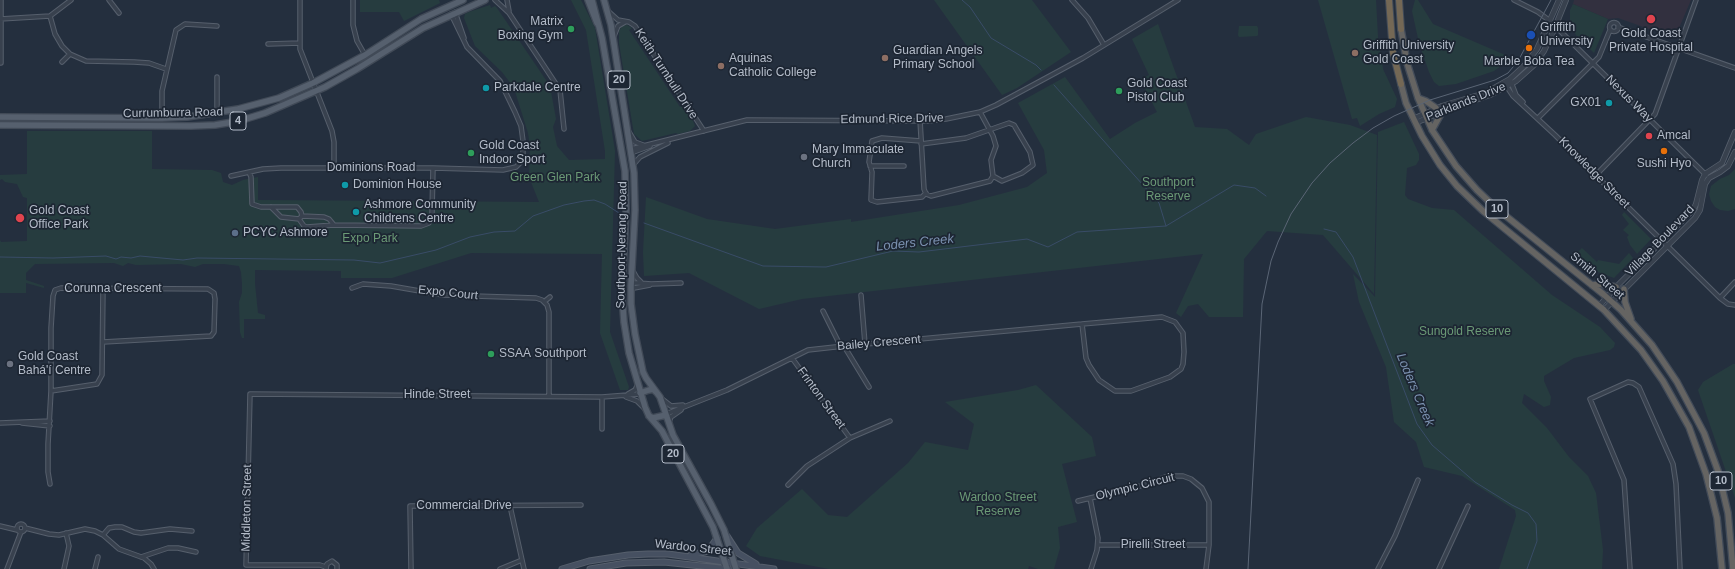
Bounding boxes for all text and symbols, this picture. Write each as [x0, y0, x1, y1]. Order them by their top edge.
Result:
marker: Gold Coast Private Hospital [1645, 13, 1657, 25]
place label: Matrix Boxing Gym [498, 15, 563, 43]
place label: Griffith University [1540, 21, 1593, 49]
marker: Matrix Boxing Gym [566, 24, 576, 34]
street label: Keith Turnbull Drive [631, 26, 701, 122]
place label: Gold Coast Private Hospital [1609, 27, 1693, 55]
marker: Griffith University [1525, 29, 1537, 41]
place label: Griffith University Gold Coast [1363, 39, 1454, 67]
marker: Marble Boba Tea [1524, 43, 1534, 53]
place label: Guardian Angels Primary School [893, 44, 982, 72]
marker: Griffith University Gold Coast [1350, 48, 1360, 58]
place label: Aquinas Catholic College [729, 52, 816, 80]
marker: Guardian Angels Primary School [880, 53, 890, 63]
place label: Marble Boba Tea [1484, 55, 1574, 69]
marker: Aquinas Catholic College [716, 61, 726, 71]
road number: 20 [608, 71, 630, 89]
street label: Nexus Way [1602, 72, 1656, 126]
place label: Gold Coast Pistol Club [1127, 77, 1187, 105]
street label: Parklands Drive [1424, 79, 1508, 125]
place label: Parkdale Centre [494, 81, 581, 95]
marker: Parkdale Centre [481, 83, 491, 93]
marker: Gold Coast Pistol Club [1114, 86, 1124, 96]
place label: GX01 [1570, 96, 1601, 110]
marker: GX01 [1604, 98, 1614, 108]
street label: Currumburra Road [123, 105, 223, 121]
street label: Edmund Rice Drive [840, 111, 944, 127]
road number: 4 [230, 112, 246, 130]
place label: Amcal [1657, 129, 1690, 143]
marker: Amcal [1644, 131, 1654, 141]
street label: Knowledge Street [1555, 134, 1633, 212]
place label: Gold Coast Indoor Sport [479, 139, 545, 167]
place label: Mary Immaculate Church [812, 143, 904, 171]
marker: Sushi Hyo [1659, 146, 1669, 156]
marker: Gold Coast Indoor Sport [466, 148, 476, 158]
marker: Mary Immaculate Church [799, 152, 809, 162]
place label: Sushi Hyo [1637, 157, 1691, 171]
street label: Dominions Road [327, 161, 415, 175]
park label: Green Glen Park [510, 171, 600, 185]
park label: Southport Reserve [1142, 176, 1194, 204]
place label: Dominion House [353, 178, 442, 192]
marker: Dominion House [340, 180, 350, 190]
street label: Southport-Nerang Road [614, 181, 630, 309]
place label: Ashmore Community Childrens Centre [364, 198, 476, 226]
road number: 10 [1486, 200, 1508, 218]
street label: Village Boulevard [1622, 202, 1698, 280]
place label: Gold Coast Office Park [29, 204, 89, 232]
marker: Ashmore Community Childrens Centre [351, 207, 361, 217]
marker: Gold Coast Office Park [14, 212, 26, 224]
place label: PCYC Ashmore [243, 226, 328, 240]
marker: PCYC Ashmore [230, 228, 240, 238]
water label: Loders Creek [875, 231, 955, 255]
park label: Expo Park [342, 232, 398, 246]
street label: Smith Street [1567, 249, 1627, 303]
street label: Corunna Crescent [64, 282, 162, 296]
street label: Expo Court [417, 283, 479, 303]
park label: Sungold Reserve [1419, 325, 1511, 339]
street label: Bailey Crescent [837, 332, 921, 354]
place label: SSAA Southport [499, 347, 586, 361]
marker: SSAA Southport [486, 349, 496, 359]
place label: Gold Coast Bahá'í Centre [18, 350, 91, 378]
water label: Loders Creek [1393, 351, 1437, 429]
marker: Gold Coast Bahá'í Centre [5, 359, 15, 369]
street label: Frinton Street [794, 364, 848, 432]
street label: Hinde Street [404, 388, 470, 402]
road number: 20 [662, 445, 684, 463]
street label: Middleton Street [239, 464, 255, 552]
street label: Olympic Circuit [1094, 470, 1176, 504]
road number: 10 [1710, 472, 1732, 490]
park label: Wardoo Street Reserve [960, 491, 1036, 519]
street label: Commercial Drive [416, 499, 512, 513]
street label: Wardoo Street [654, 537, 732, 559]
street label: Pirelli Street [1121, 538, 1185, 552]

